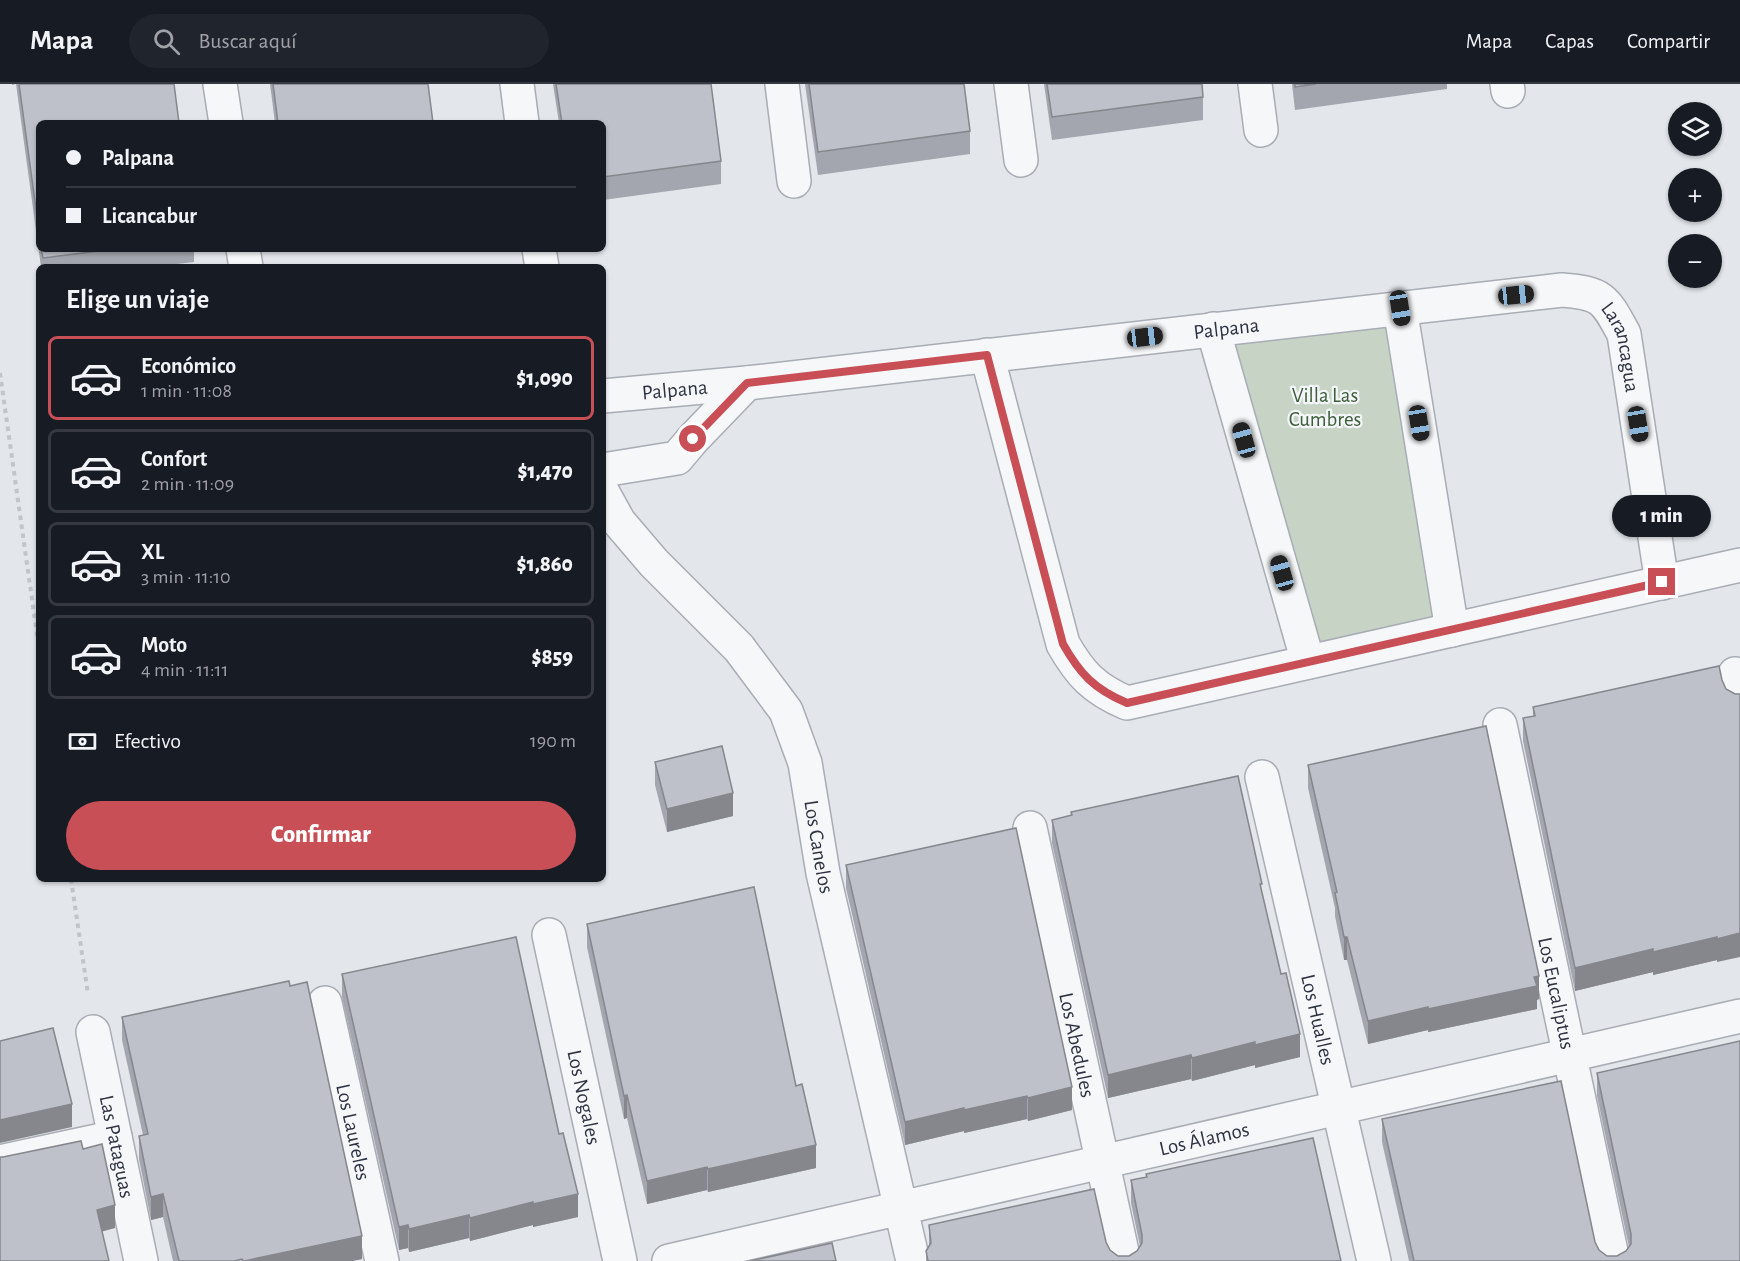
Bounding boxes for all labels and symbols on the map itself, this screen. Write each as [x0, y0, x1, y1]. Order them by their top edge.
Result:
car [1497, 284, 1535, 306]
car [1388, 289, 1412, 327]
street label: Larancagua [1597, 298, 1643, 394]
street label: Palpana [1192, 315, 1261, 343]
car [1126, 326, 1164, 348]
street label: Palpana [641, 377, 709, 403]
park label: Villa Las Cumbres [1289, 385, 1361, 430]
car [1407, 404, 1431, 442]
car [1626, 405, 1650, 443]
car [1230, 420, 1258, 460]
route start [679, 425, 706, 452]
callout: 1 min [1612, 495, 1712, 537]
car [1268, 553, 1296, 593]
route end [1648, 568, 1675, 595]
street label: Los Canelos [800, 799, 837, 895]
street label: Los Eucaliptus [1534, 935, 1578, 1051]
street label: Los Hualles [1297, 972, 1338, 1067]
street label: Los Abedules [1055, 991, 1098, 1100]
street label: Los Nogales [563, 1048, 604, 1147]
street label: Los Laureles [332, 1082, 374, 1182]
street label: Las Pataguas [96, 1093, 138, 1200]
street label: Los Álamos [1157, 1119, 1251, 1160]

